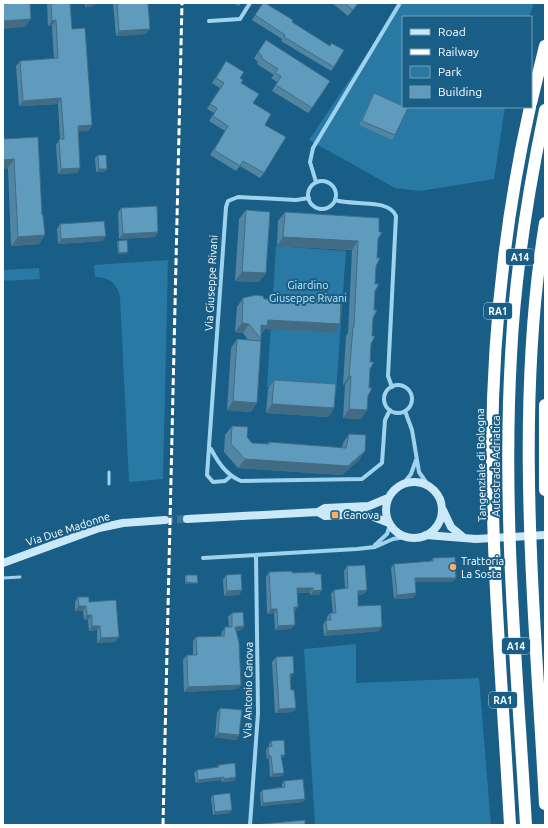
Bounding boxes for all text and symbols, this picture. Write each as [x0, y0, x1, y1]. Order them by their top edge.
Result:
legend [402, 16, 532, 108]
text: Road [438, 25, 466, 38]
text: Railway [438, 45, 479, 58]
text: Park [438, 65, 462, 78]
text: Building [438, 85, 482, 98]
street label: Via Giuseppe Rivani [202, 235, 220, 331]
road number: A14 [506, 249, 534, 265]
park label: Giardino Giuseppe Rivani [269, 279, 347, 304]
road number: RA1 [484, 303, 512, 319]
street label: Tangenziale di Bologna [474, 408, 488, 522]
street label: Autostrada Adriatica [490, 415, 502, 517]
place label: Canova [343, 509, 379, 521]
street label: Via Due Madonne [25, 510, 111, 548]
marker: Canova [330, 510, 340, 520]
place label: Trattoria La Sosta [461, 555, 504, 580]
marker: Trattoria La Sosta [448, 562, 458, 572]
road number: A14 [502, 638, 530, 654]
street label: Via Antonio Canova [241, 642, 255, 738]
road number: RA1 [489, 692, 517, 708]

